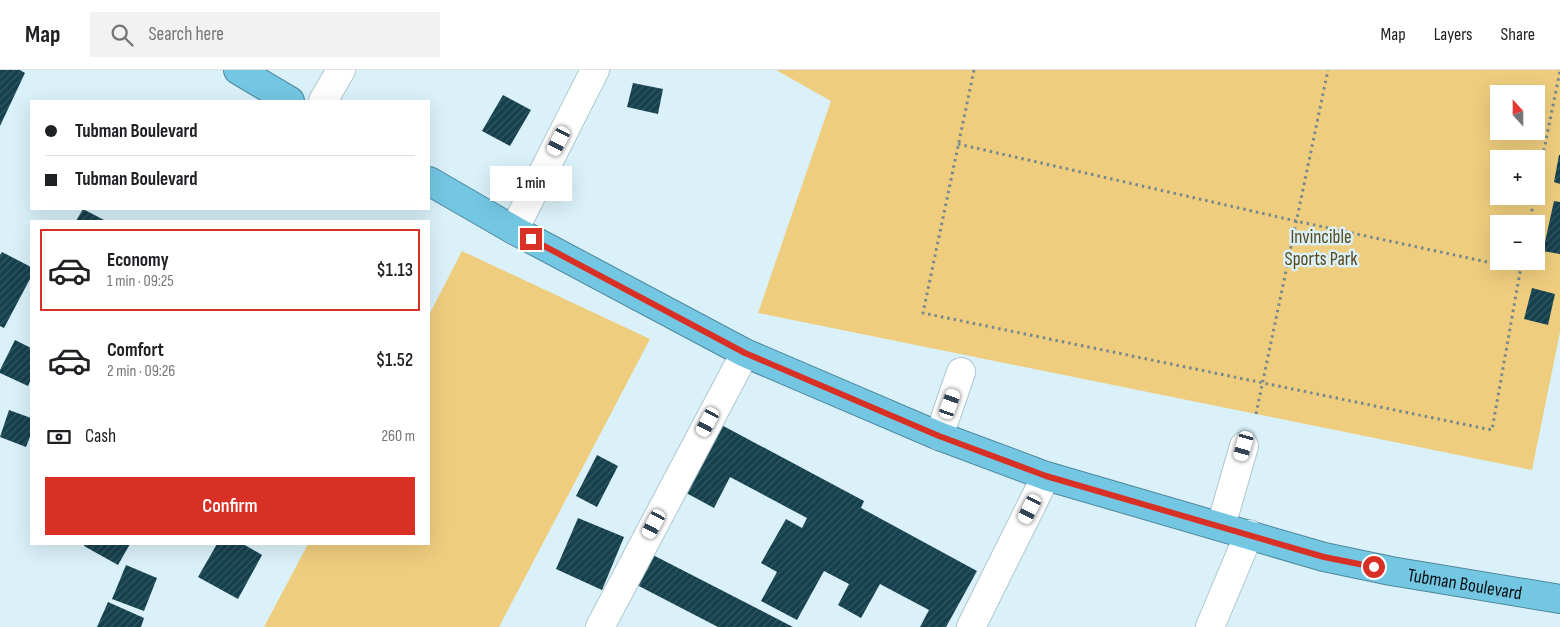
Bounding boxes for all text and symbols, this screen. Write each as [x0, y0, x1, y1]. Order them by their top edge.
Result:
search box [90, 12, 440, 57]
text: Map [25, 20, 60, 49]
icon: search [108, 21, 136, 49]
text: Search here [148, 23, 224, 46]
text: Map [1381, 24, 1406, 45]
text: Layers [1434, 24, 1473, 45]
text: Share [1501, 24, 1535, 45]
north arrow [1490, 85, 1545, 140]
map controls [1490, 85, 1545, 270]
text: Tubman Boulevard [75, 120, 197, 143]
car [545, 124, 572, 158]
button: + [1490, 150, 1545, 205]
callout: 1 min [490, 166, 572, 202]
text: Tubman Boulevard [75, 168, 197, 191]
text: 1 min [516, 174, 546, 193]
button: − [1490, 215, 1545, 270]
park label: Invincible Sports Park [1285, 226, 1358, 271]
route end [520, 228, 542, 250]
icon: car [47, 248, 92, 293]
text: Economy [107, 249, 169, 272]
text: $1.13 [376, 259, 413, 282]
text: 1 min · 09:25 [107, 272, 174, 291]
icon: car [47, 338, 92, 383]
text: Comfort [107, 339, 164, 362]
text: $1.52 [376, 349, 413, 372]
text: 2 min · 09:26 [107, 362, 175, 381]
car [938, 387, 961, 421]
car [694, 405, 721, 439]
icon: cash [45, 423, 73, 451]
text: Cash [85, 425, 116, 448]
text: 260 m [381, 427, 415, 446]
car [1232, 430, 1255, 462]
button: Confirm [45, 477, 415, 535]
car [1016, 492, 1043, 526]
car [640, 507, 667, 541]
route start [1363, 556, 1385, 578]
street label: Tubman Boulevard [1406, 564, 1524, 606]

